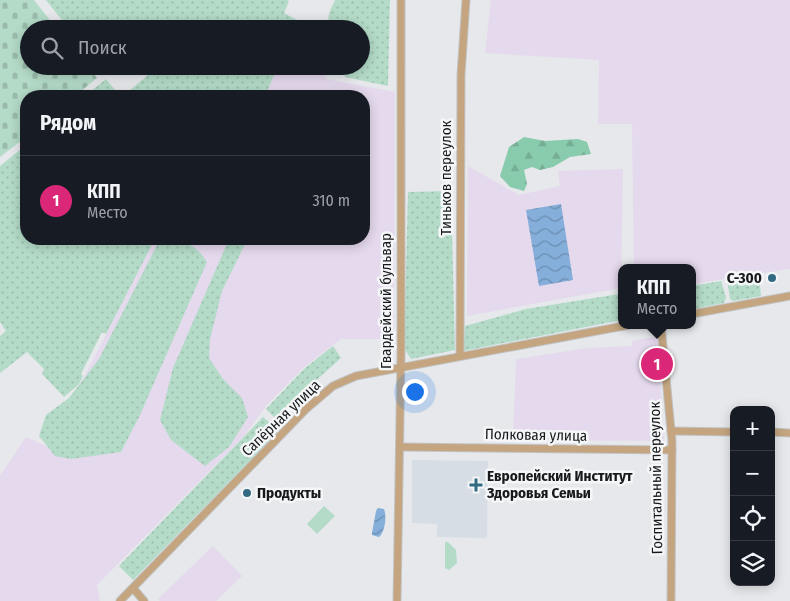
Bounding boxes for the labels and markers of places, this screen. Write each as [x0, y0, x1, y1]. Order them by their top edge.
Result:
place label: С-300 [727, 269, 762, 287]
marker: С-300 [766, 272, 778, 284]
pin: 1 [641, 345, 673, 383]
place label: Европейский Институт Здоровья Семьи [486, 467, 633, 502]
marker: Европейский Институт Здоровья Семьи [469, 478, 483, 492]
place label: Продукты [257, 484, 321, 502]
marker: Продукты [241, 487, 253, 499]

